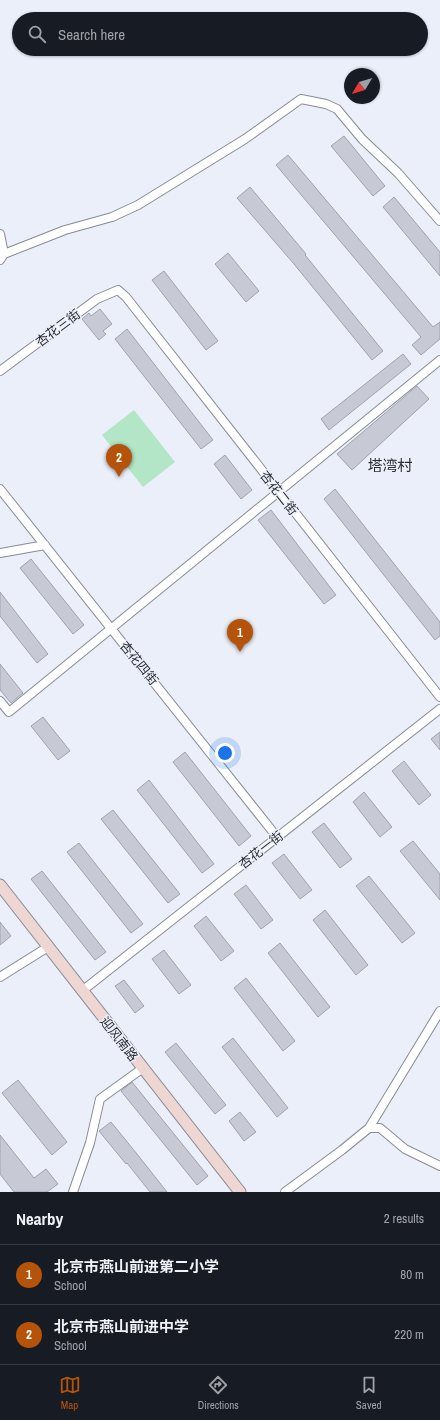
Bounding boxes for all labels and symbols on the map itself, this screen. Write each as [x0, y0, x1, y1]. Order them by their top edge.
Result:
north arrow [344, 68, 380, 104]
street label: 杏花三街 [32, 306, 84, 350]
pin: 2 [106, 444, 132, 477]
district label: 塔湾村 [367, 455, 413, 476]
street label: 杏花二街 [256, 467, 302, 519]
pin: 1 [227, 619, 253, 652]
street label: 杏花四街 [116, 637, 162, 689]
your location [215, 743, 235, 763]
street label: 杏花一街 [235, 827, 287, 873]
street label: 迎风南路 [96, 1013, 142, 1065]

